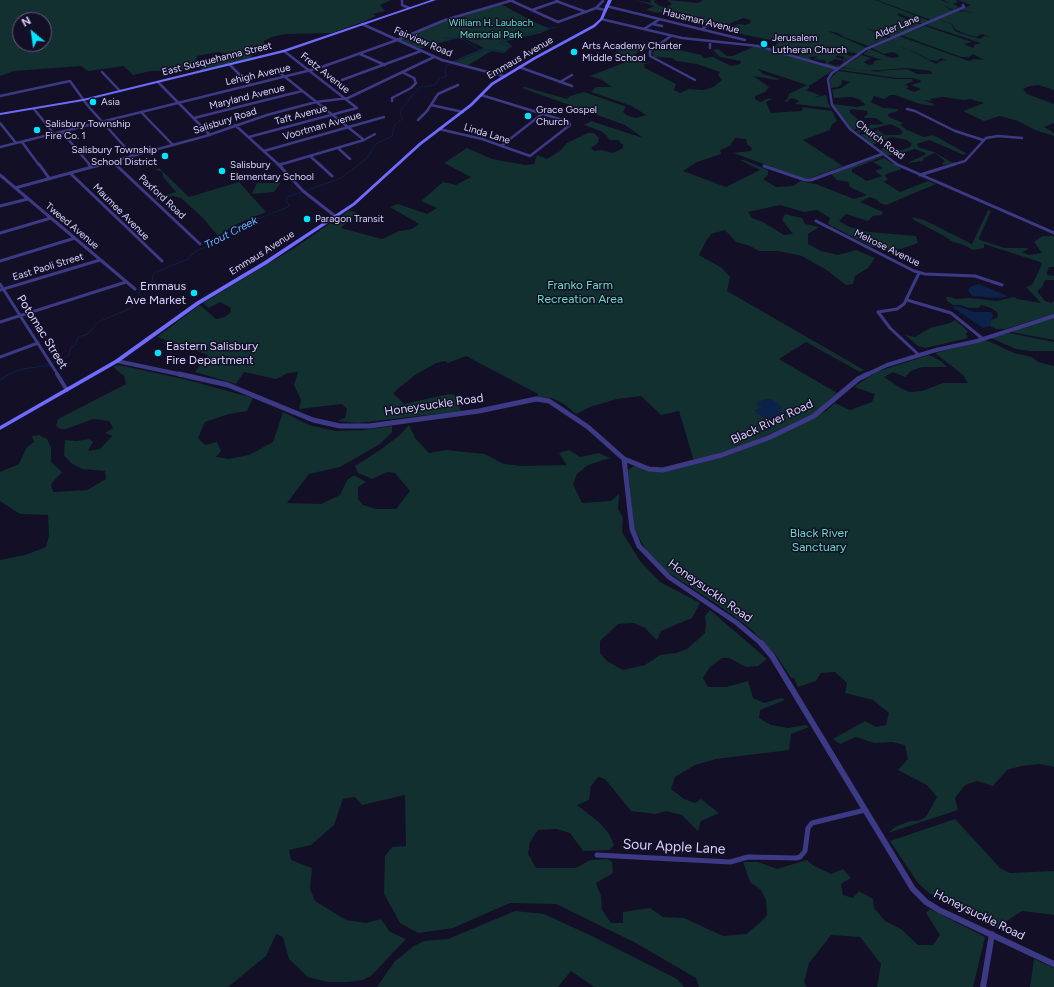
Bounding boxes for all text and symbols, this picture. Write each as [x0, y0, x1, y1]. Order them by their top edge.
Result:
street label: Hausman Avenue [662, 6, 740, 36]
north arrow [12, 12, 52, 52]
street label: Alder Lane [873, 12, 921, 42]
text: N [20, 14, 33, 30]
park label: William H. Laubach Memorial Park [449, 17, 533, 40]
street label: Fairview Road [392, 24, 454, 60]
place label: Jerusalem Lutheran Church [772, 32, 847, 56]
street label: Emmaus Avenue [485, 34, 555, 82]
marker: Jerusalem Lutheran Church [759, 39, 769, 49]
street label: East Susquehanna Street [161, 40, 273, 78]
place label: Arts Academy Charter Middle School [582, 40, 682, 64]
marker: Arts Academy Charter Middle School [569, 47, 579, 57]
street label: Fretz Avenue [298, 50, 352, 96]
street label: Lehigh Avenue [224, 62, 292, 88]
street label: Maryland Avenue [208, 82, 286, 112]
place label: Asia [101, 96, 120, 108]
marker: Asia [88, 97, 98, 107]
street label: Taft Avenue [273, 102, 329, 128]
place label: Grace Gospel Church [536, 104, 597, 128]
street label: Salisbury Road [192, 105, 258, 137]
street label: Voortman Avenue [282, 109, 362, 143]
marker: Grace Gospel Church [523, 111, 533, 121]
place label: Salisbury Township Fire Co. 1 [45, 118, 130, 142]
street label: Church Road [853, 118, 907, 162]
street label: Linda Lane [462, 121, 512, 147]
marker: Salisbury Township Fire Co. 1 [32, 125, 42, 135]
place label: Salisbury Township School District [72, 144, 157, 168]
marker: Salisbury Township School District [160, 151, 170, 161]
place label: Salisbury Elementary School [230, 159, 314, 182]
marker: Salisbury Elementary School [217, 166, 227, 176]
street label: Paxford Road [136, 172, 188, 222]
street label: Maumee Avenue [90, 181, 152, 243]
street label: Tweed Avenue [43, 200, 101, 252]
place label: Paragon Transit [315, 213, 384, 225]
water label: Trout Creek [202, 214, 260, 252]
marker: Paragon Transit [302, 214, 312, 224]
street label: Melrose Avenue [852, 227, 922, 269]
street label: Emmaus Avenue [227, 228, 297, 278]
street label: East Paoli Street [11, 251, 85, 283]
park label: Franko Farm Recreation Area [537, 278, 623, 306]
place label: Emmaus Ave Market [125, 279, 186, 307]
marker: Emmaus Ave Market [189, 288, 199, 298]
street label: Potomac Street [13, 292, 71, 372]
place label: Eastern Salisbury Fire Department [166, 339, 258, 367]
marker: Eastern Salisbury Fire Department [153, 348, 163, 358]
street label: Honeysuckle Road [384, 391, 484, 419]
street label: Black River Road [729, 397, 815, 447]
park label: Black River Sanctuary [790, 526, 848, 554]
street label: Honeysuckle Road [665, 556, 755, 626]
street label: Sour Apple Lane [622, 836, 726, 858]
street label: Honeysuckle Road [931, 887, 1027, 943]

